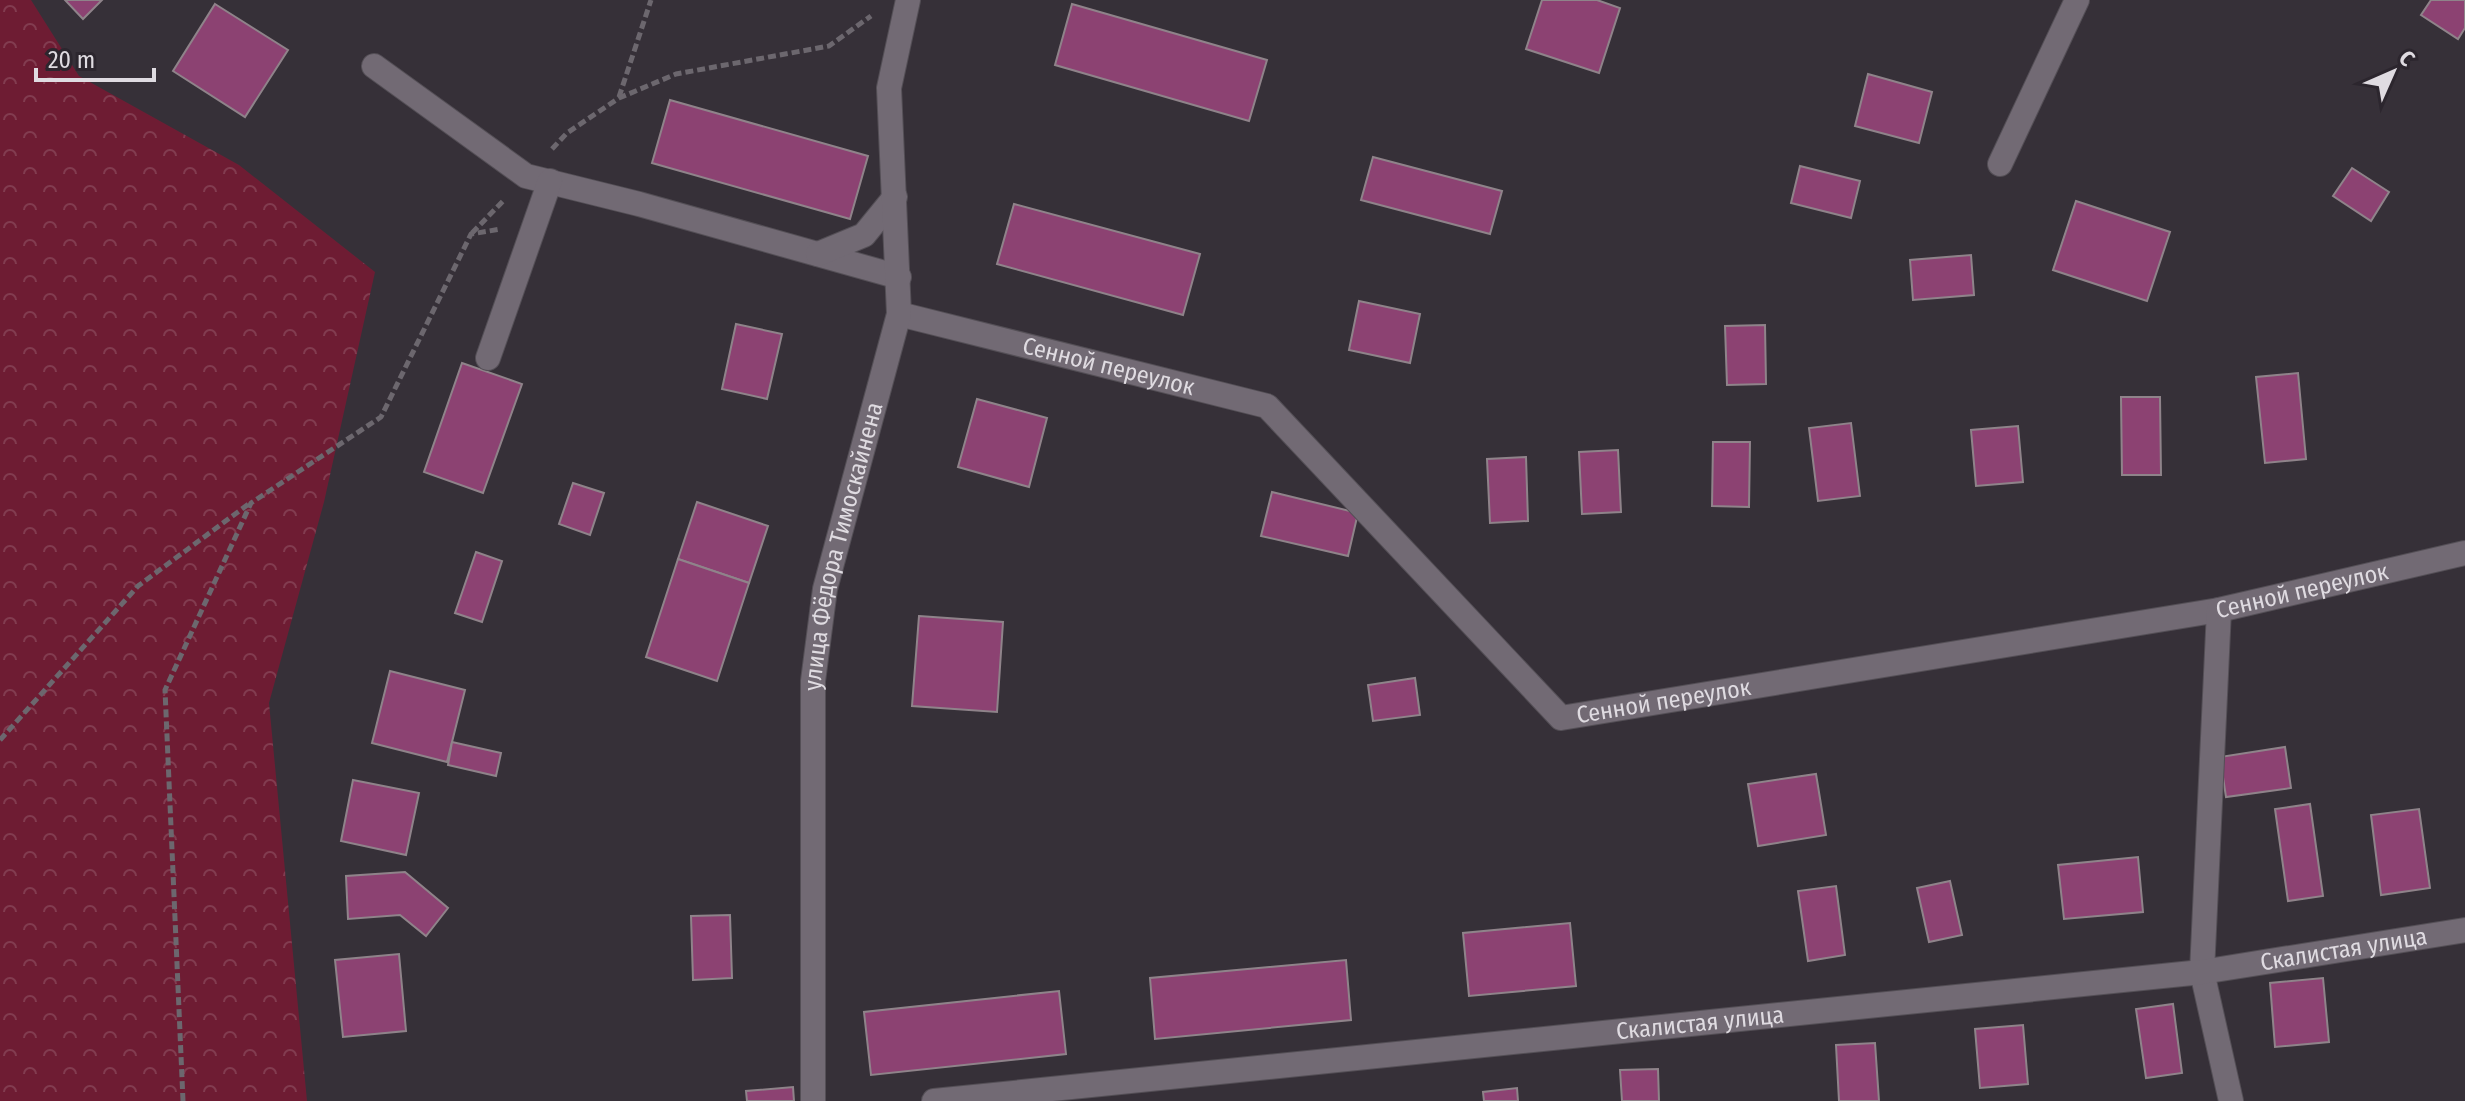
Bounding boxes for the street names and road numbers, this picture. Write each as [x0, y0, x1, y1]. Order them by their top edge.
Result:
street label: Сенной переулок [1020, 331, 1198, 402]
street label: улица Фёдора Тимоскайнена [799, 399, 889, 691]
street label: Сенной переулок [2213, 557, 2392, 624]
street label: Сенной переулок [1574, 673, 1754, 729]
street label: Скалистая улица [2258, 922, 2429, 976]
street label: Скалистая улица [1615, 1001, 1785, 1046]

